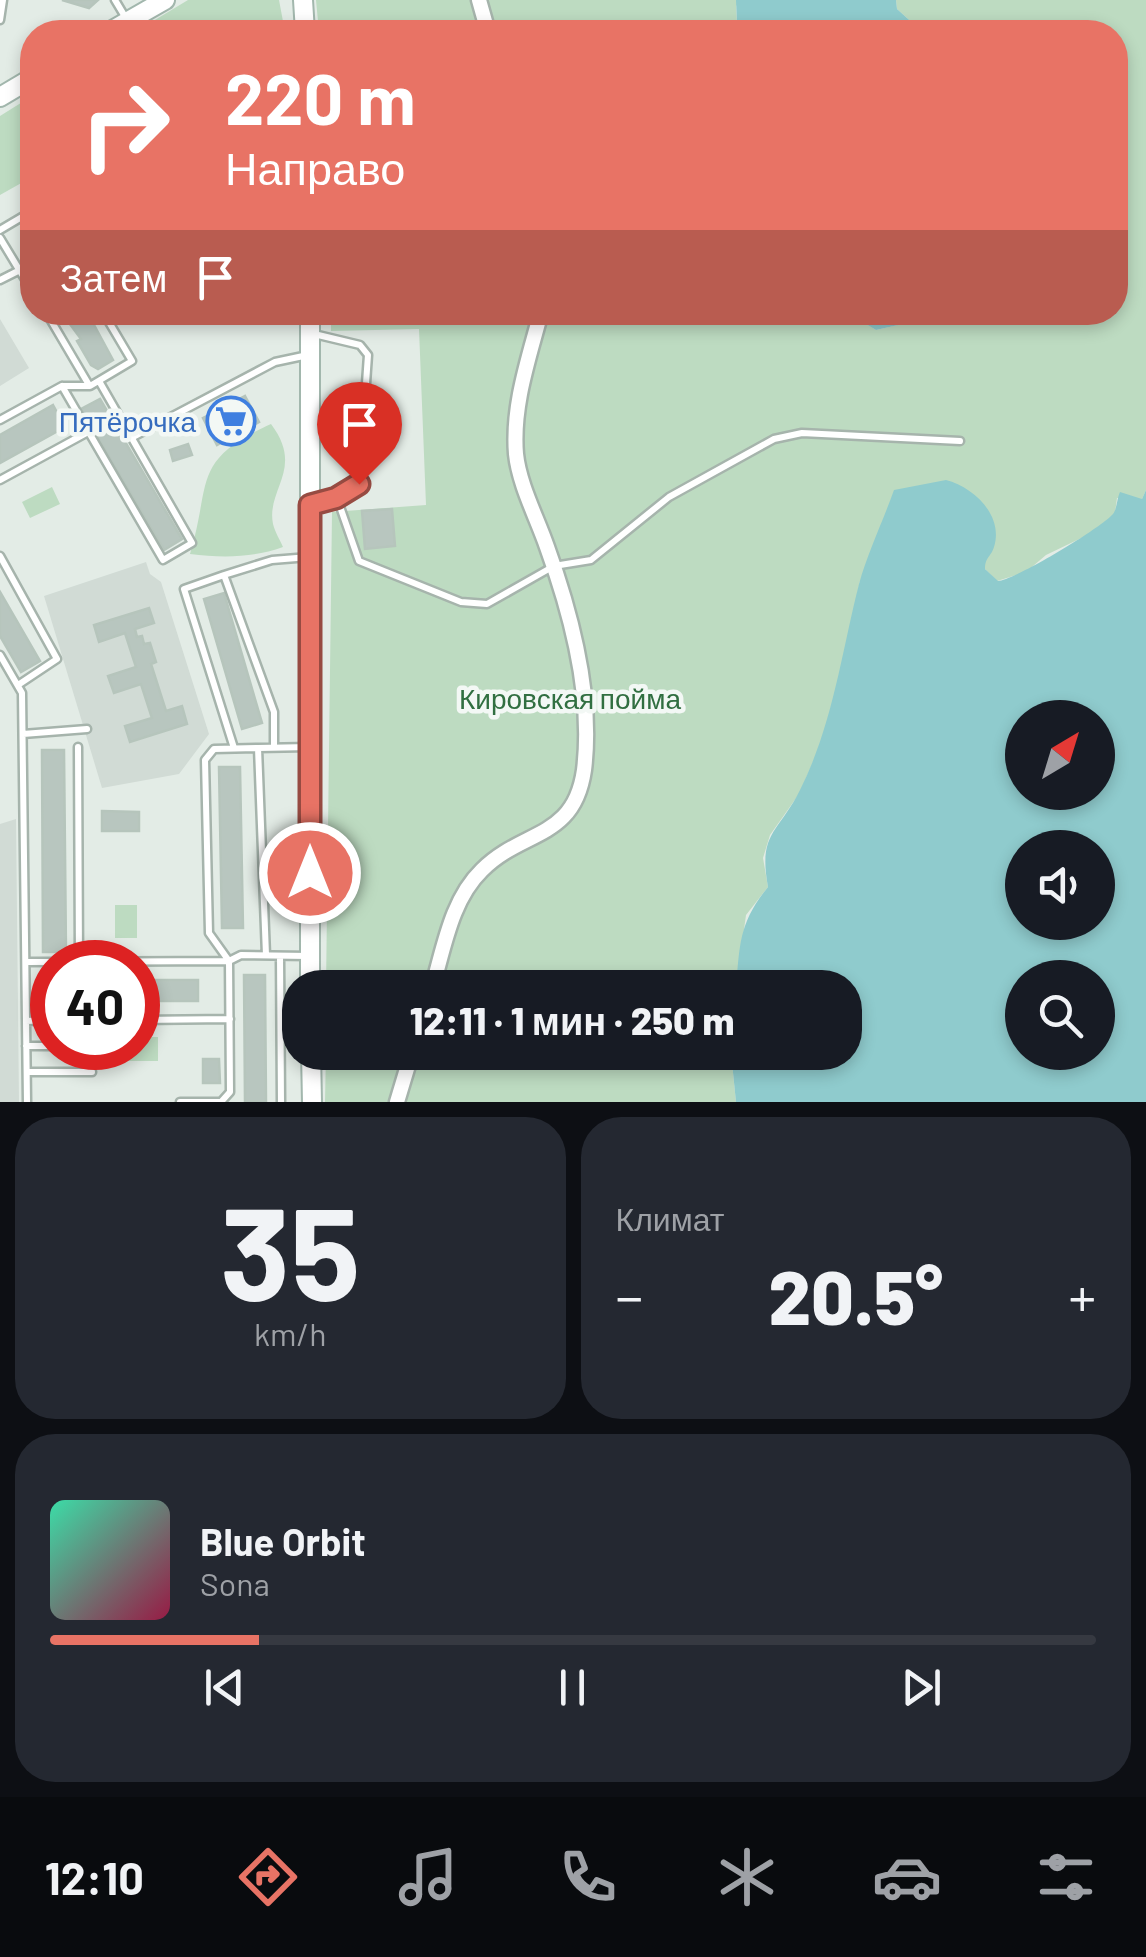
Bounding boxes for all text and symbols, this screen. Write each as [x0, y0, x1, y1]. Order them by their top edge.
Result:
text: 220 m [225, 55, 416, 139]
icon: right [60, 60, 190, 190]
text: Направо [225, 140, 405, 194]
icon: arrive [188, 250, 243, 305]
text: Затем [60, 254, 168, 300]
pin [317, 382, 402, 485]
supermarket icon: Пятёрочка [205, 395, 257, 447]
icon: arrive [332, 397, 387, 452]
place label: Пятёрочка [59, 404, 196, 438]
park label: Кировская пойма [459, 681, 681, 715]
north arrow [1005, 700, 1115, 810]
map controls [1005, 700, 1115, 1070]
position arrow [258, 821, 362, 925]
button: sound [1005, 830, 1115, 940]
speed limit sign: 40 [30, 940, 160, 1070]
button: search [1005, 960, 1115, 1070]
text: 12:11 · 1 мин · 250 m [410, 997, 734, 1043]
text: 35 [220, 1171, 360, 1327]
text: Климат [616, 1199, 724, 1237]
text: 20.5° [768, 1250, 943, 1340]
text: − [616, 1262, 643, 1328]
text: + [1068, 1262, 1096, 1328]
text: km/h [254, 1314, 326, 1352]
text: Blue Orbit [200, 1518, 366, 1564]
text: Sona [200, 1564, 270, 1602]
icon: previous [197, 1660, 252, 1715]
icon: pause [545, 1660, 600, 1715]
icon: next [894, 1660, 949, 1715]
icon: directions [233, 1842, 303, 1912]
icon: music [393, 1842, 463, 1912]
icon: phone [553, 1842, 623, 1912]
icon: climate [712, 1842, 782, 1912]
icon: car [872, 1842, 942, 1912]
icon: filters [1031, 1842, 1101, 1912]
text: 12:10 [45, 1850, 144, 1904]

